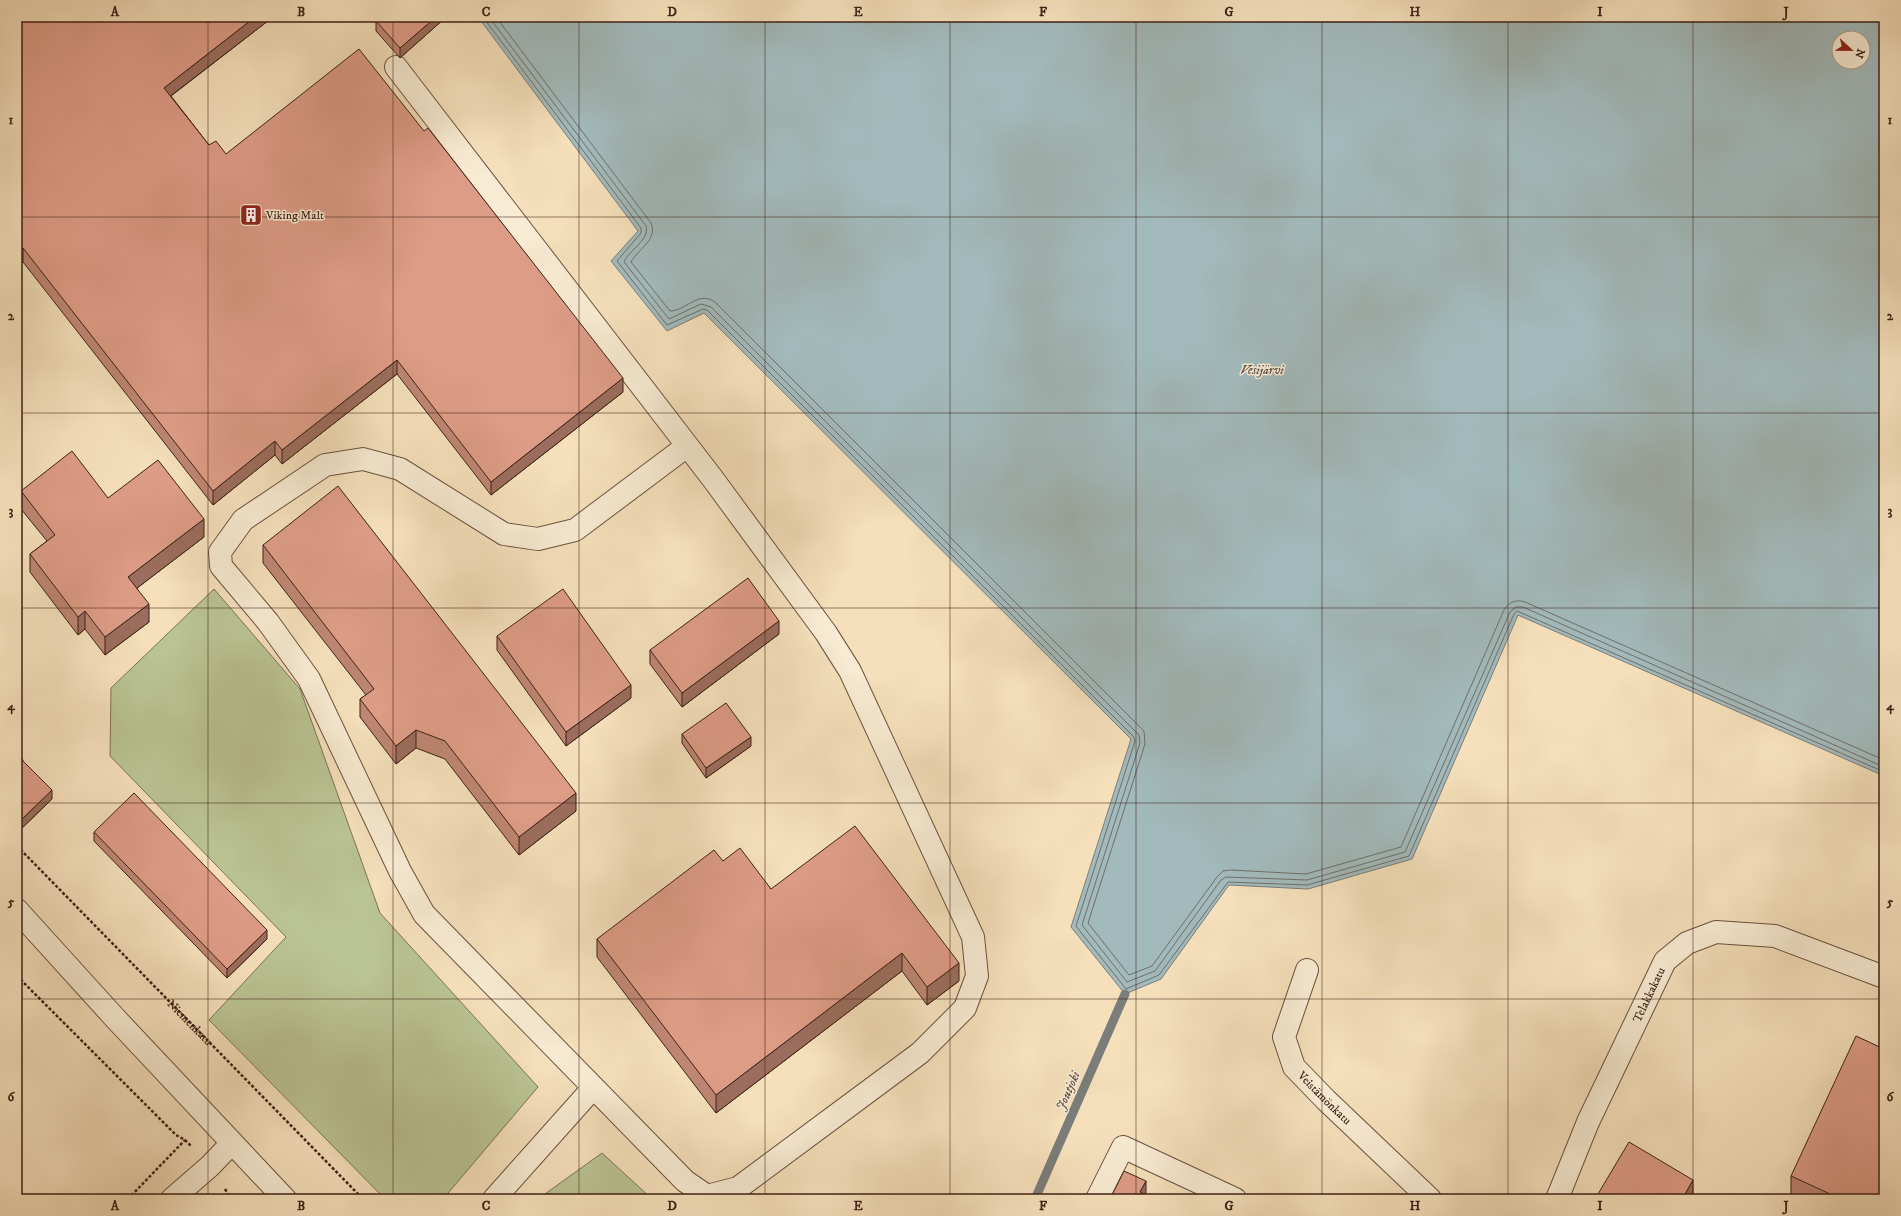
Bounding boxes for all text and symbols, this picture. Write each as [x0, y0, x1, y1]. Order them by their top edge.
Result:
text: A [110, 4, 120, 20]
text: B [297, 4, 305, 20]
text: C [482, 4, 491, 20]
text: D [667, 4, 677, 20]
text: E [853, 4, 863, 20]
text: F [1039, 4, 1048, 20]
text: G [1224, 4, 1234, 20]
text: H [1410, 4, 1421, 20]
text: I [1597, 4, 1603, 20]
text: J [1781, 4, 1789, 21]
north arrow [1831, 30, 1871, 70]
text: N [1851, 47, 1868, 60]
text: 1 [9, 112, 14, 128]
text: 1 [1888, 112, 1893, 128]
building icon: Viking Malt [238, 202, 264, 228]
place label: Viking Malt [265, 208, 324, 223]
text: 2 [8, 308, 15, 324]
text: 2 [1887, 308, 1894, 324]
water label: Vesijärvi [1240, 362, 1285, 378]
text: 3 [9, 503, 14, 519]
text: 3 [1888, 503, 1893, 519]
text: 4 [6, 698, 15, 715]
text: 4 [1885, 698, 1894, 715]
text: 5 [7, 894, 15, 910]
text: 5 [1886, 894, 1894, 910]
street label: Telakkakatu [1629, 965, 1668, 1025]
street label: Niemenkatu [164, 996, 216, 1049]
street label: Veistämönkatu [1294, 1067, 1355, 1128]
water label: Joutjoki [1052, 1068, 1084, 1113]
text: 6 [8, 1089, 16, 1105]
text: 6 [1887, 1089, 1895, 1105]
text: A [110, 1198, 120, 1214]
text: B [297, 1198, 305, 1214]
text: C [482, 1198, 491, 1214]
text: D [667, 1198, 677, 1214]
text: E [853, 1198, 863, 1214]
text: F [1039, 1198, 1048, 1214]
text: G [1224, 1198, 1234, 1214]
text: H [1410, 1198, 1421, 1214]
text: I [1597, 1198, 1603, 1214]
text: J [1781, 1198, 1789, 1215]

